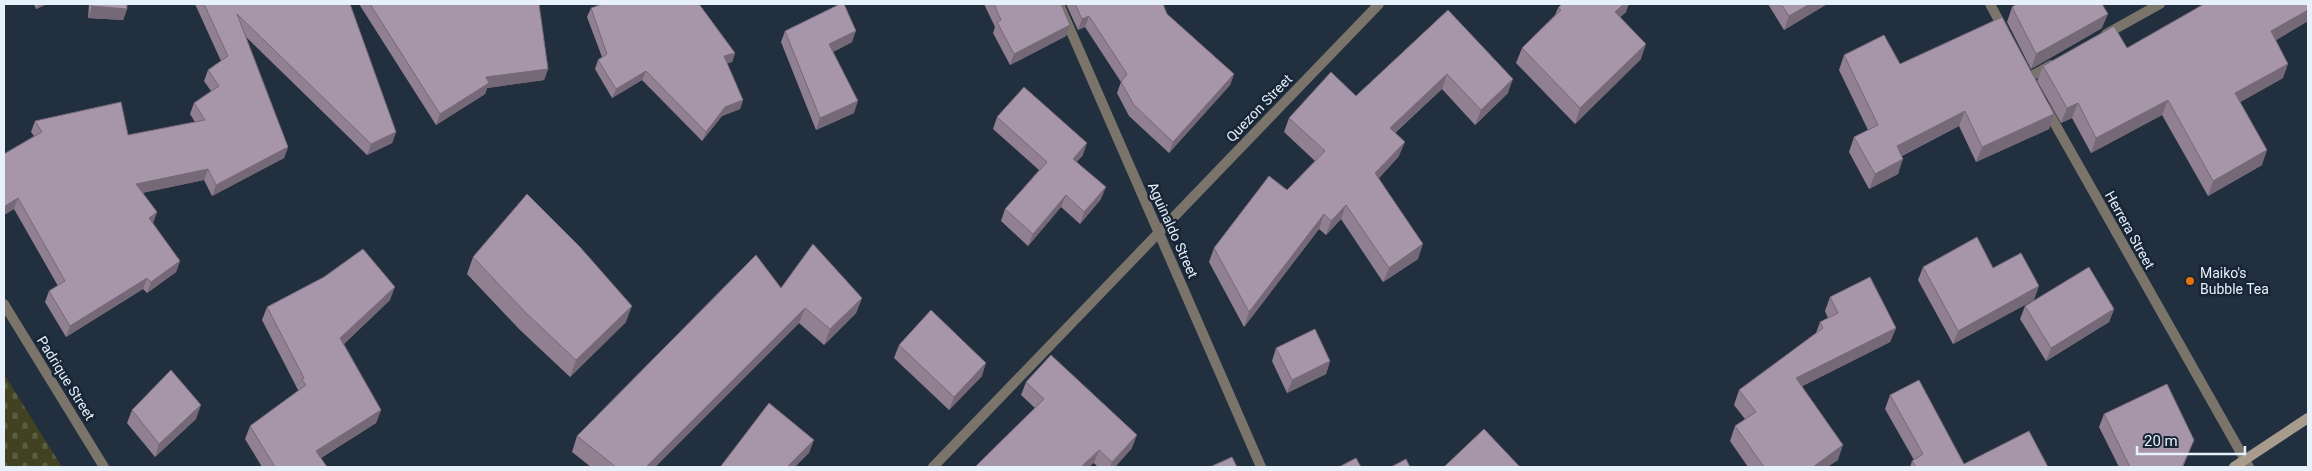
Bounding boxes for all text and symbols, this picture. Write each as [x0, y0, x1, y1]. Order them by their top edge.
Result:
street label: Quezon Street [1223, 71, 1296, 145]
street label: Aguinaldo Street [1145, 180, 1201, 281]
street label: Herrera Street [2102, 188, 2158, 272]
place label: Maiko's Bubble Tea [2200, 265, 2269, 297]
marker: Maiko's Bubble Tea [2184, 275, 2196, 287]
street label: Padrique Street [34, 333, 98, 423]
scale bar [2137, 424, 2244, 456]
text: 20 m [2144, 432, 2178, 450]

